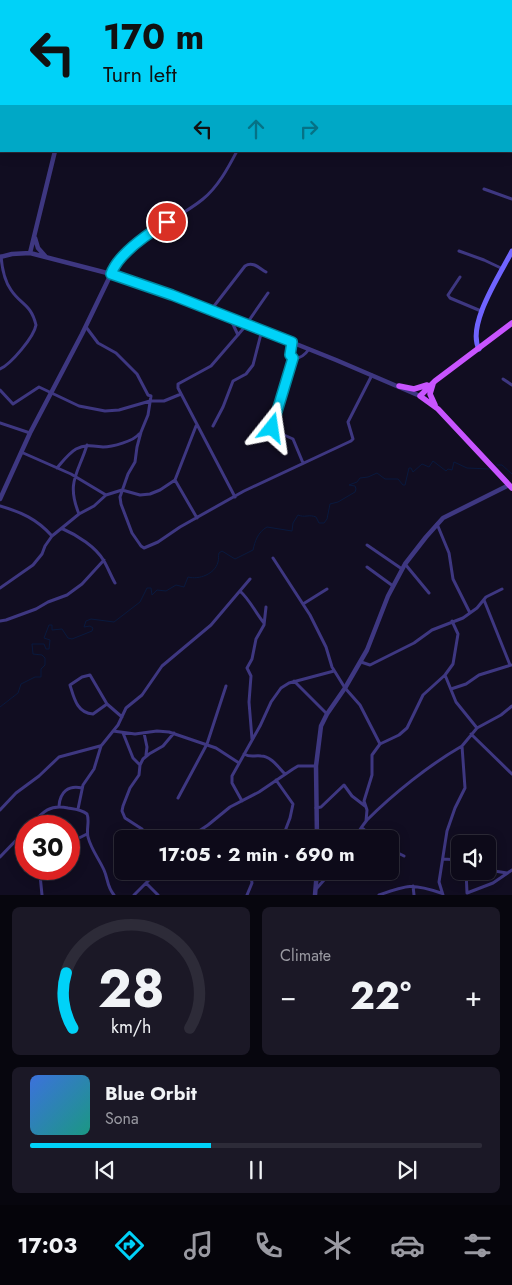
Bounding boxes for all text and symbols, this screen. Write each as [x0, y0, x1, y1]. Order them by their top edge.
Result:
text: 170 m [103, 12, 204, 62]
icon: left [20, 20, 85, 85]
text: Turn left [103, 58, 177, 90]
icon: left [189, 115, 217, 143]
icon: ahead [242, 115, 270, 143]
icon: right [295, 115, 323, 143]
pin [146, 201, 188, 243]
icon: arrive [153, 208, 181, 236]
position arrow [245, 401, 297, 453]
speed limit sign: 30 [15, 815, 80, 880]
map controls [451, 835, 496, 880]
button: sound [451, 835, 496, 880]
text: 17:05 · 2 min · 690 m [158, 841, 355, 868]
text: Climate [280, 944, 331, 967]
text: 28 [98, 951, 164, 1027]
text: 22° [350, 968, 411, 1023]
text: − [280, 976, 297, 1017]
text: + [465, 976, 482, 1017]
text: km/h [111, 1014, 151, 1040]
text: Blue Orbit [105, 1080, 197, 1107]
text: Sona [105, 1107, 139, 1130]
icon: previous [91, 1156, 119, 1184]
icon: pause [242, 1156, 270, 1184]
icon: next [393, 1156, 421, 1184]
icon: directions [112, 1228, 147, 1263]
icon: music [181, 1228, 216, 1263]
icon: phone [251, 1228, 286, 1263]
icon: climate [320, 1228, 355, 1263]
icon: car [390, 1228, 425, 1263]
icon: filters [460, 1228, 495, 1263]
text: 17:03 [17, 1229, 77, 1261]

